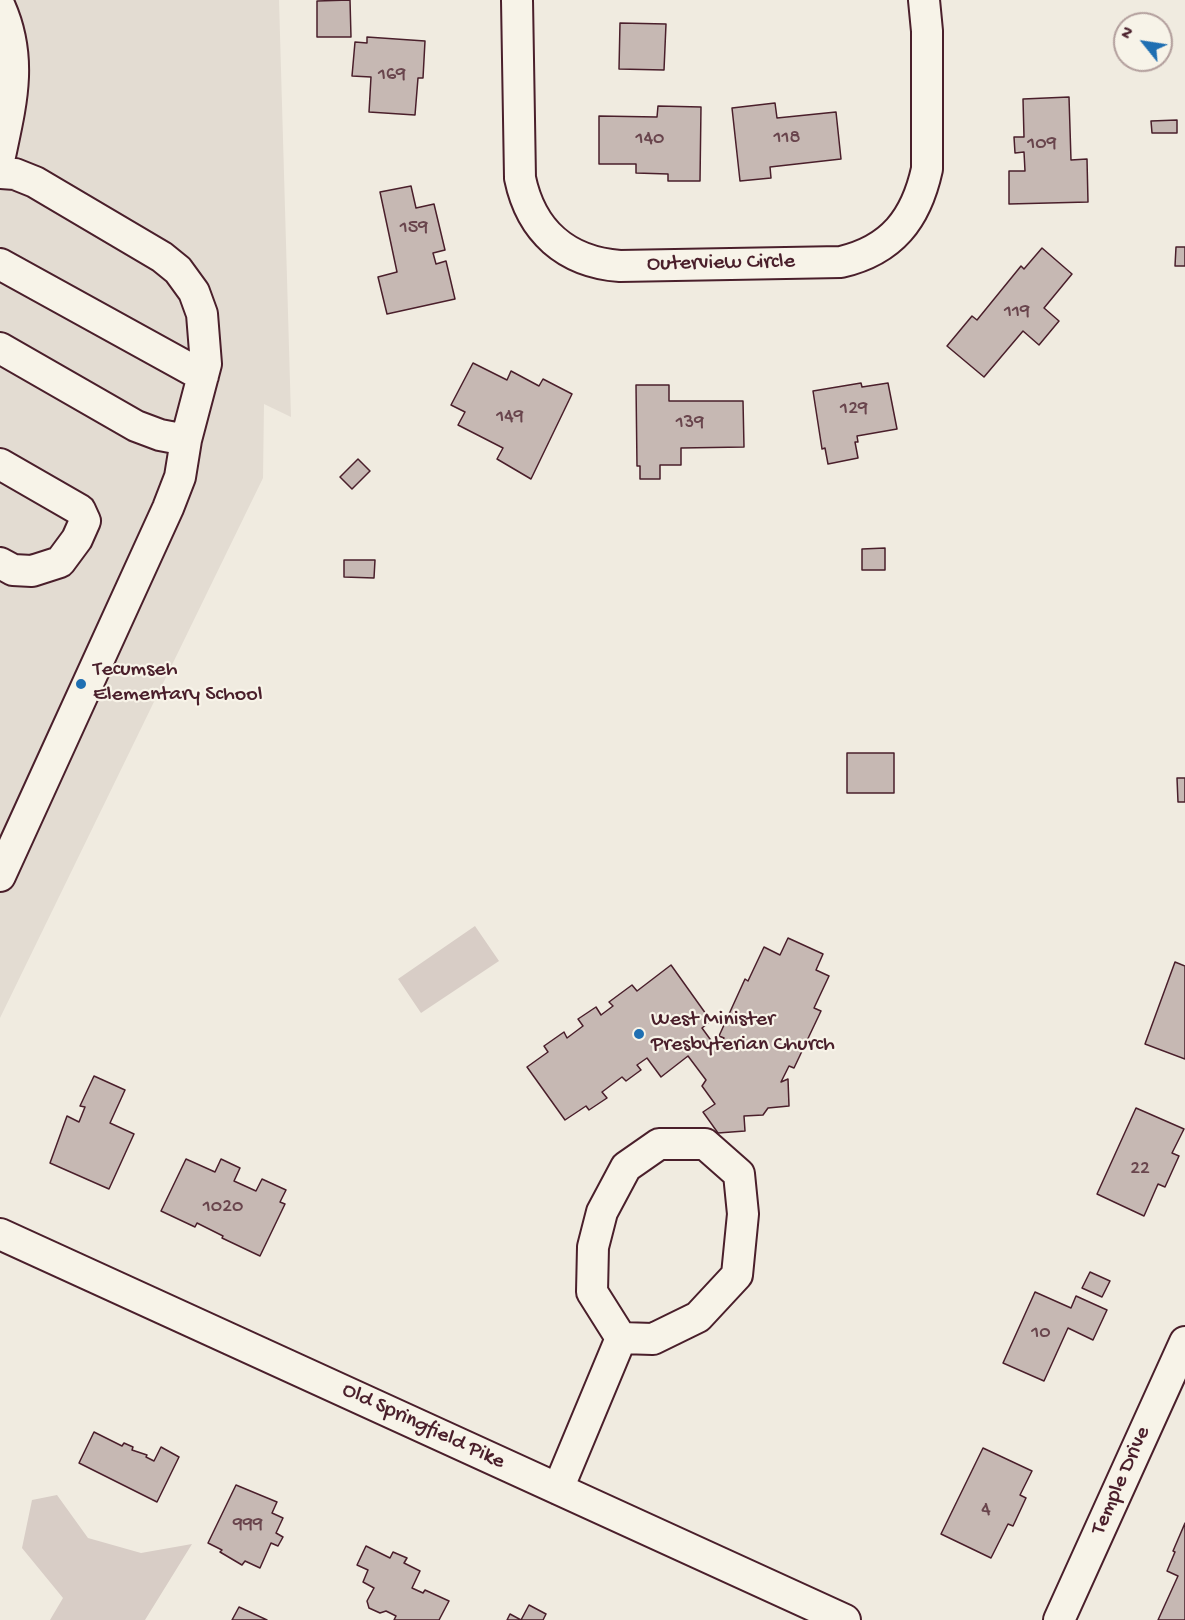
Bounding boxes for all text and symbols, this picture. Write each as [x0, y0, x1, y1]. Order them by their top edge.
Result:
north arrow [1113, 12, 1173, 72]
text: N [1118, 24, 1140, 43]
house number: 169 [378, 64, 406, 88]
house number: 118 [773, 127, 801, 151]
house number: 140 [636, 128, 664, 152]
house number: 109 [1027, 133, 1057, 157]
house number: 159 [400, 217, 428, 241]
street label: Outerview Circle [647, 250, 795, 278]
house number: 119 [1004, 301, 1030, 325]
house number: 129 [840, 398, 868, 422]
house number: 149 [496, 406, 524, 430]
house number: 139 [676, 412, 704, 436]
place label: Tecumseh Elementary School [93, 658, 263, 710]
marker: Tecumseh Elementary School [74, 677, 88, 691]
place label: West Minister Presbyterian Church [651, 1008, 835, 1060]
marker: West Minister Presbyterian Church [632, 1027, 646, 1041]
house number: 22 [1130, 1158, 1150, 1182]
house number: 1020 [203, 1196, 243, 1220]
house number: 10 [1031, 1322, 1051, 1346]
street label: Old Springfield Pike [337, 1378, 509, 1476]
street label: Temple Drive [1086, 1423, 1158, 1539]
house number: 4 [981, 1499, 991, 1523]
house number: 999 [233, 1514, 263, 1538]

